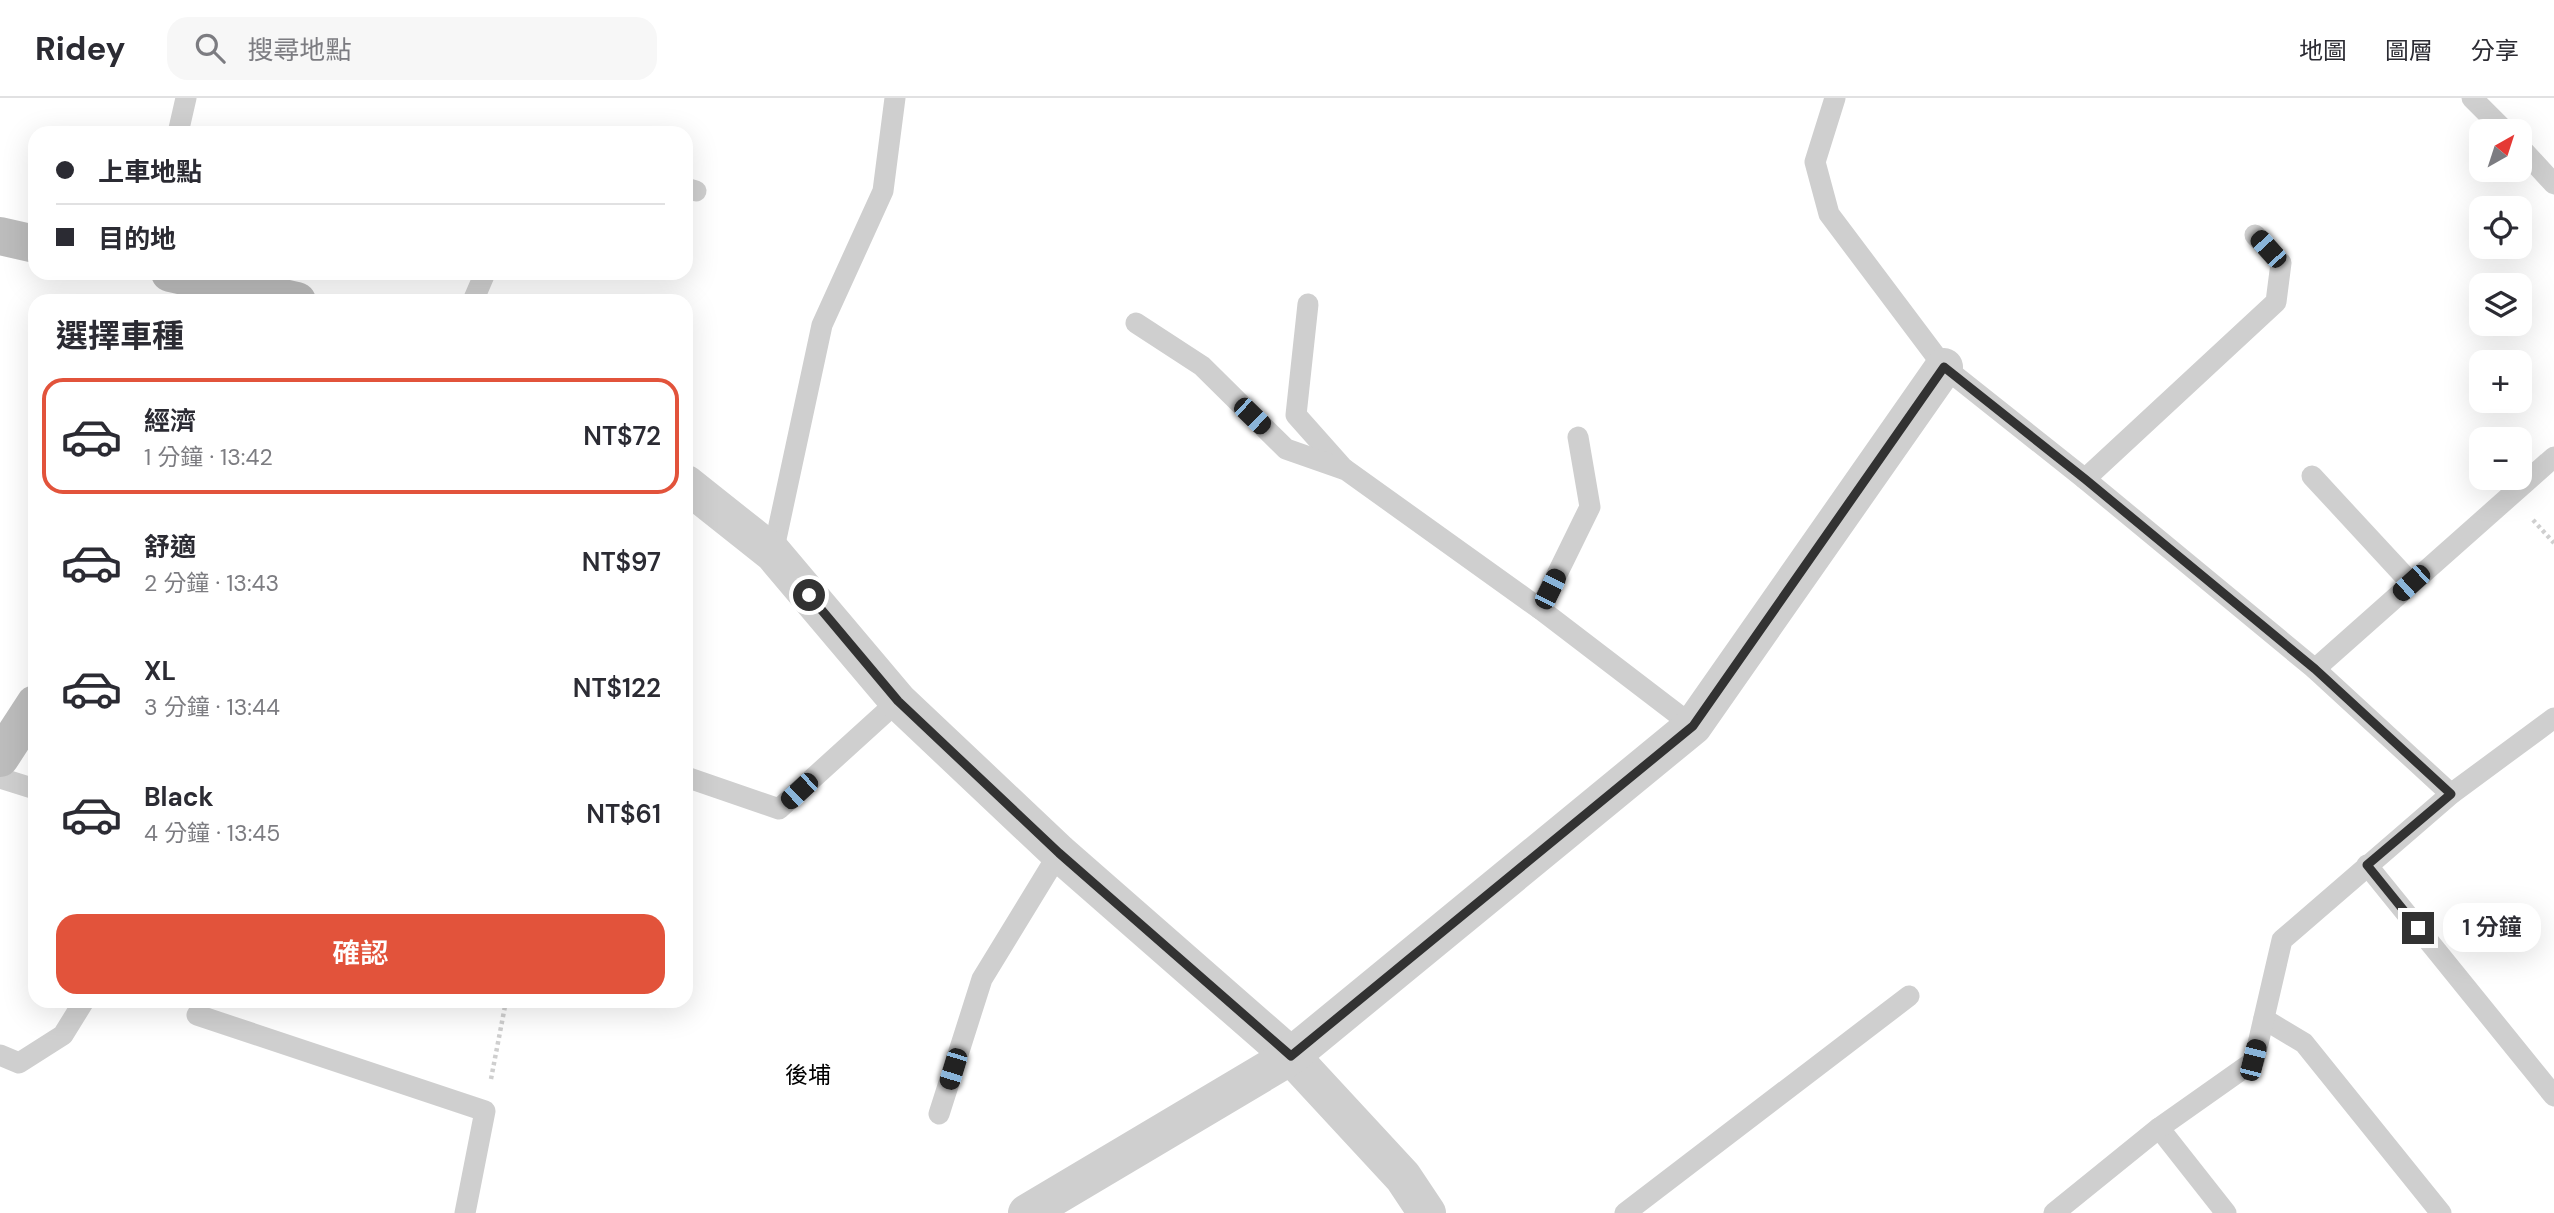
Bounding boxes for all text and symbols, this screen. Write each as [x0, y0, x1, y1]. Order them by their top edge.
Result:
search box [167, 17, 657, 80]
text: Ridey [35, 27, 125, 70]
icon: search [191, 29, 229, 67]
text: 搜尋地點 [247, 33, 351, 67]
text: 地圖 [2299, 35, 2347, 66]
text: 圖層 [2385, 35, 2433, 66]
text: 分享 [2471, 35, 2519, 66]
north arrow [2469, 119, 2532, 182]
map controls [2469, 119, 2532, 490]
text: 上車地點 [98, 155, 202, 189]
button: locate [2469, 196, 2532, 259]
text: 目的地 [98, 222, 176, 256]
car [2247, 226, 2290, 272]
button: layers [2469, 273, 2532, 336]
text: 選擇車種 [56, 315, 184, 357]
button: + [2469, 350, 2532, 413]
car [1230, 394, 1275, 438]
text: 經濟 [144, 404, 196, 438]
icon: car [60, 405, 123, 468]
text: NT$72 [583, 419, 661, 453]
button: − [2469, 427, 2532, 490]
text: 1 分鐘 · 13:42 [144, 442, 273, 472]
text: 舒適 [144, 530, 196, 564]
icon: car [60, 531, 123, 594]
text: NT$97 [582, 545, 661, 579]
car [2389, 561, 2434, 605]
car [1532, 566, 1569, 612]
text: 2 分鐘 · 13:43 [144, 568, 279, 598]
route start [793, 579, 825, 611]
text: XL [144, 654, 176, 688]
icon: car [60, 657, 123, 720]
text: NT$122 [573, 671, 661, 705]
text: 3 分鐘 · 13:44 [144, 692, 280, 722]
car [777, 769, 822, 813]
text: Black [144, 780, 214, 814]
icon: car [60, 783, 123, 846]
text: NT$61 [586, 797, 661, 831]
text: 4 分鐘 · 13:45 [144, 818, 280, 848]
callout: 1 分鐘 [2442, 904, 2540, 952]
route end [2402, 912, 2434, 944]
text: 1 分鐘 [2462, 912, 2522, 942]
button: 確認 [56, 914, 665, 994]
car [2238, 1037, 2269, 1083]
car [937, 1046, 970, 1092]
district label: 後埔 [785, 1060, 831, 1090]

